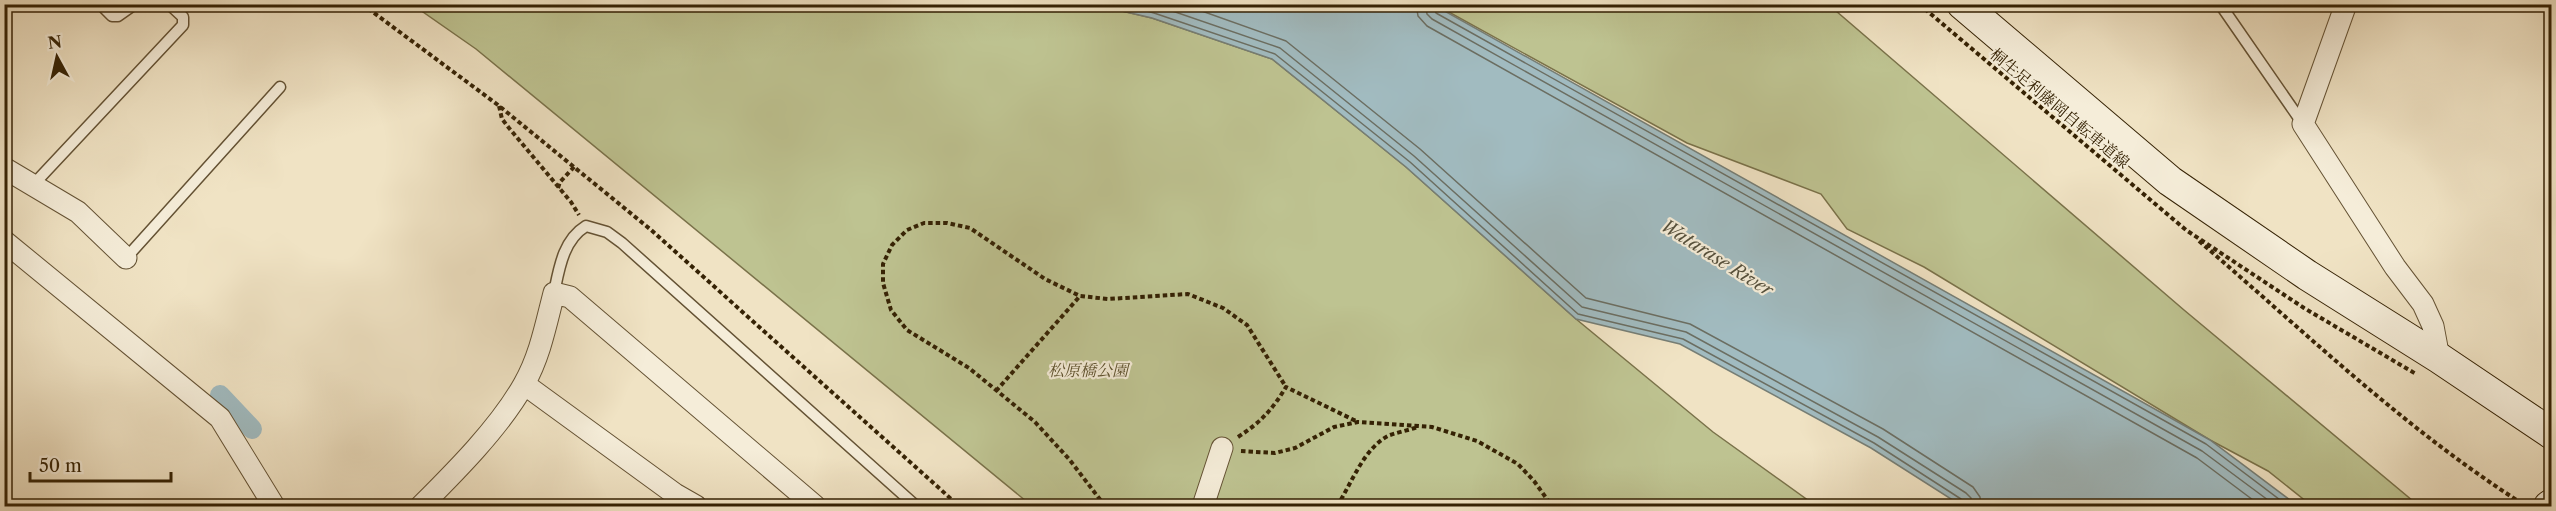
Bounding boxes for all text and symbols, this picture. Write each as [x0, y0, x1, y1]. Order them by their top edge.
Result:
north arrow [27, 27, 87, 87]
text: N [47, 31, 63, 53]
street label: 桐生足利藤岡自転車道線 [1986, 44, 2134, 172]
water label: Watarase River [1657, 215, 1779, 302]
park label: 松原橋公園 [1048, 360, 1131, 380]
scale bar [30, 445, 171, 483]
text: 50 m [39, 455, 82, 477]

